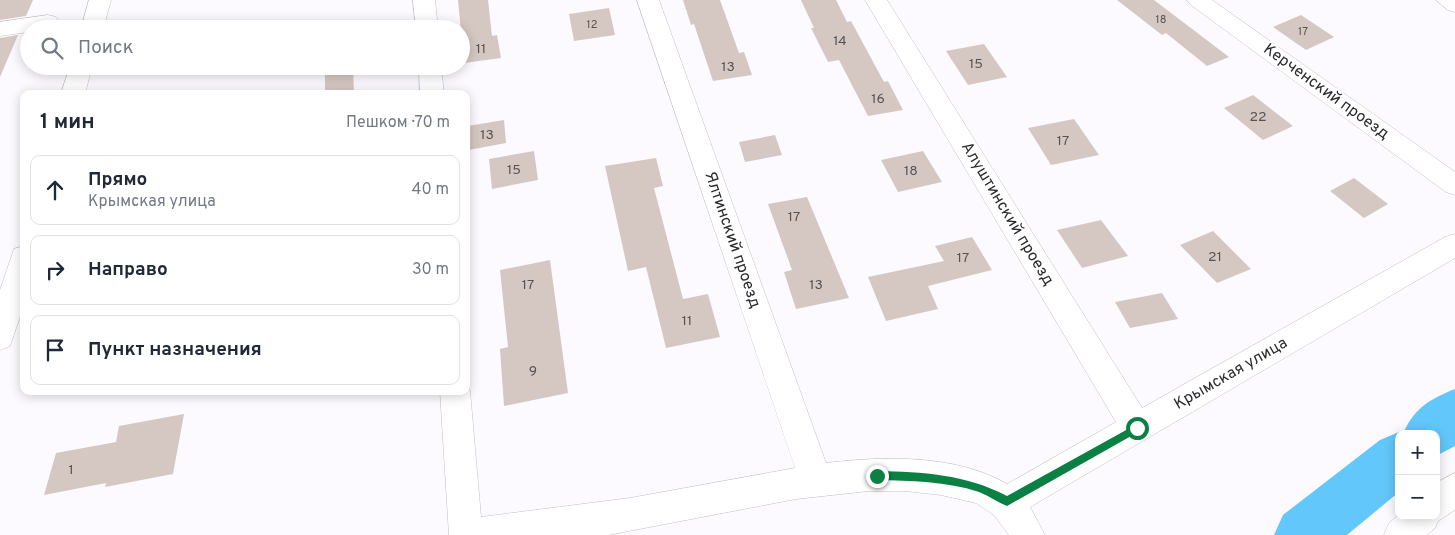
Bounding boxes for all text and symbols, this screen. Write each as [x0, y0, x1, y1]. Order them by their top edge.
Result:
house number: 18 [1156, 13, 1166, 27]
house number: 12 [587, 18, 597, 32]
search box [20, 20, 470, 75]
house number: 17 [1298, 25, 1308, 39]
house number: 14 [833, 33, 847, 50]
icon: search [38, 34, 66, 62]
text: Поиск [78, 36, 134, 60]
street label: Керченский проезд [1259, 40, 1393, 144]
house number: 11 [476, 41, 486, 58]
house number: 15 [969, 56, 983, 73]
house number: 13 [721, 59, 735, 76]
house number: 16 [871, 91, 885, 108]
text: 1 мин [40, 109, 95, 136]
house number: 22 [1249, 109, 1267, 126]
text: Пешком · 70 m [346, 113, 450, 133]
house number: 13 [480, 127, 494, 144]
house number: 17 [1057, 133, 1069, 150]
street label: Алуштинский проезд [956, 138, 1058, 290]
house number: 15 [507, 162, 521, 179]
house number: 18 [904, 163, 918, 180]
text: Прямо [88, 168, 147, 192]
street label: Ялтинский проезд [699, 169, 765, 311]
icon: ahead [41, 176, 69, 204]
text: 40 m [411, 180, 449, 200]
text: Крымская улица [88, 192, 216, 212]
house number: 17 [788, 209, 800, 226]
house number: 21 [1208, 249, 1222, 266]
house number: 17 [957, 250, 969, 267]
icon: right [41, 256, 69, 284]
text: Направо [88, 258, 168, 282]
text: 30 m [412, 260, 449, 280]
house number: 17 [522, 277, 534, 294]
house number: 13 [809, 277, 823, 294]
house number: 11 [682, 313, 692, 330]
street label: Крымская улица [1171, 333, 1291, 415]
icon: arrive [41, 336, 69, 364]
text: Пункт назначения [88, 338, 262, 362]
house number: 9 [529, 363, 537, 380]
route start [1126, 417, 1149, 440]
map controls [1395, 430, 1440, 520]
button: + [1395, 430, 1440, 475]
house number: 1 [68, 462, 74, 479]
route end [866, 465, 889, 488]
button: − [1395, 475, 1440, 520]

